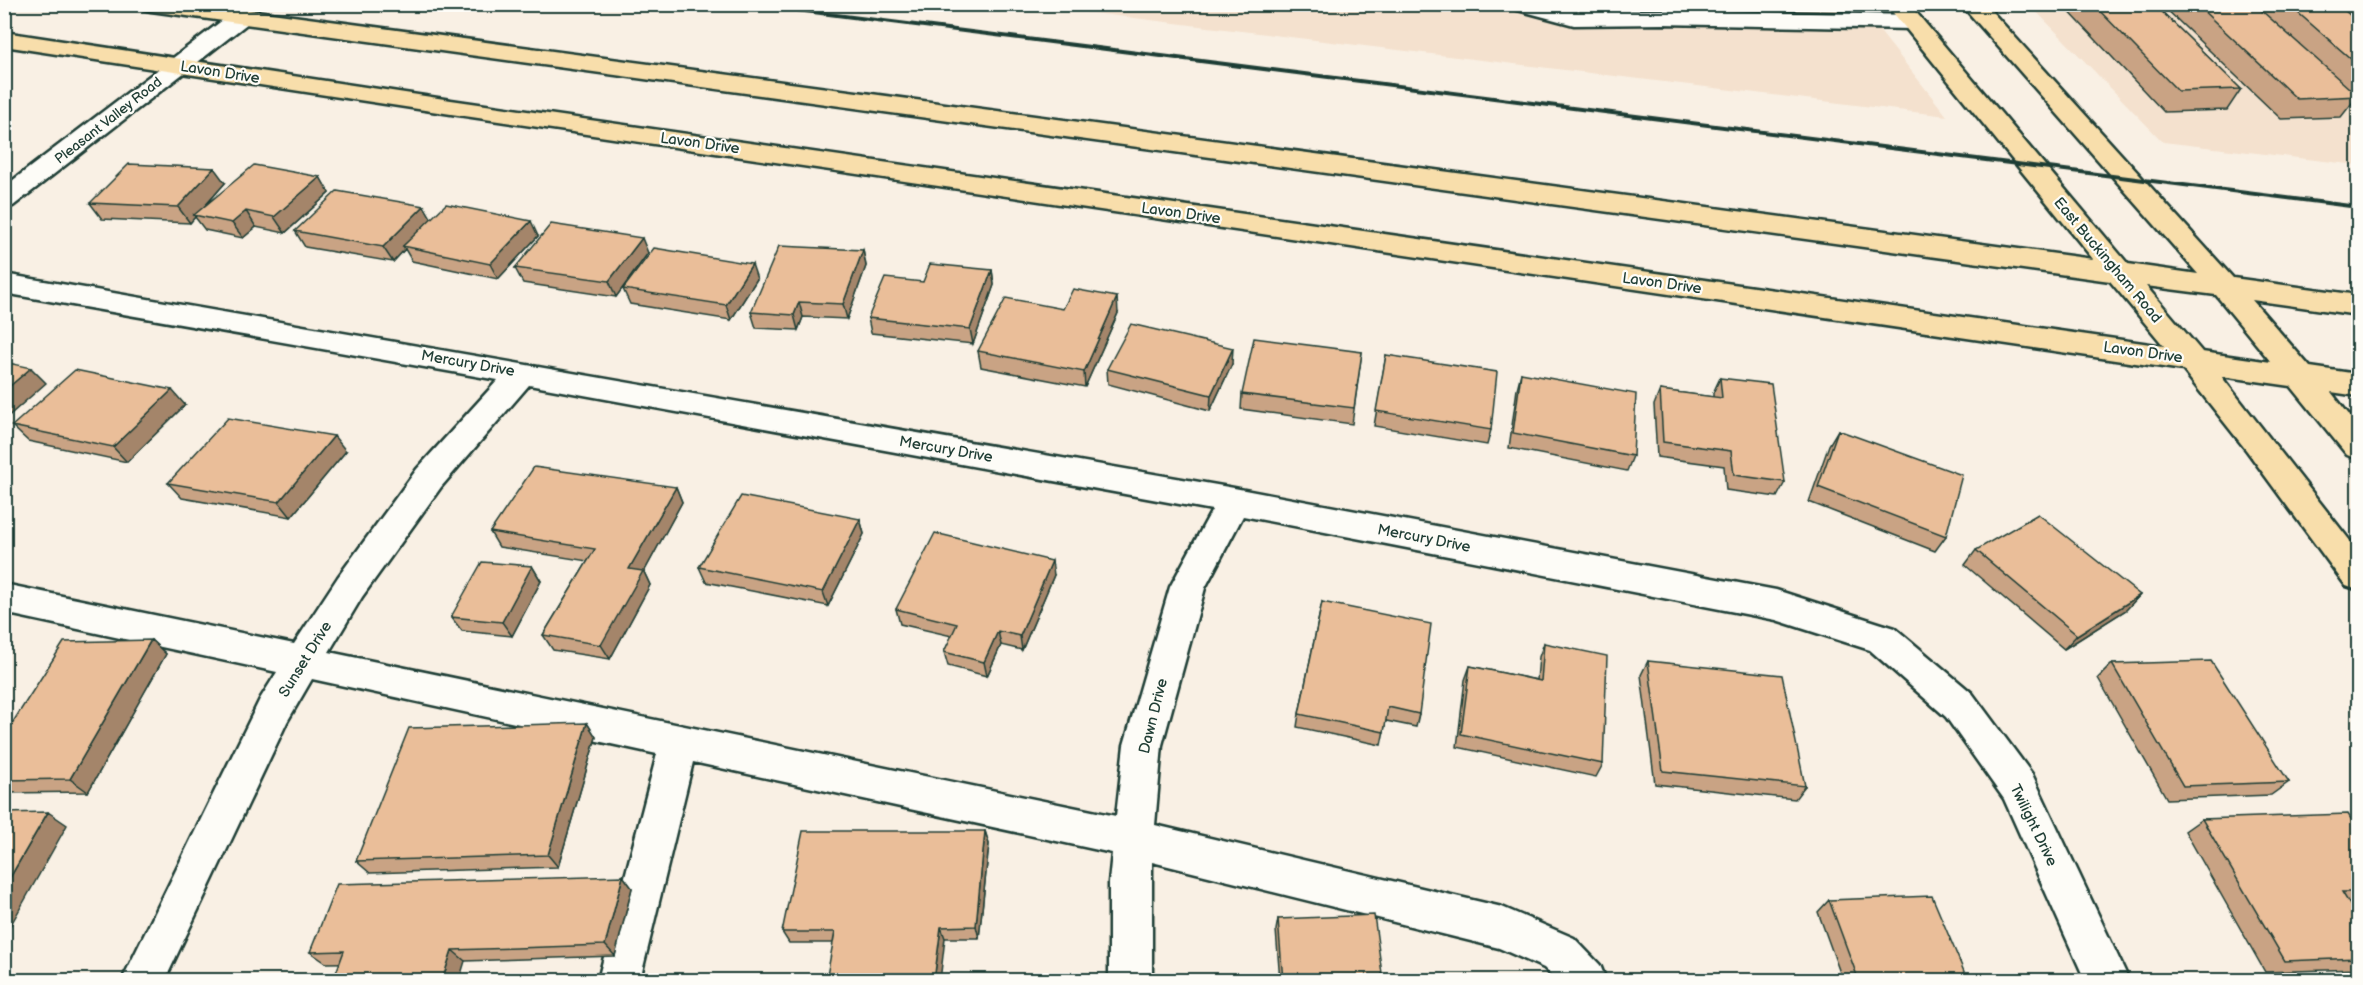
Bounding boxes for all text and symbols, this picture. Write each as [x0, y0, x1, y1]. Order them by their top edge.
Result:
street label: Lavon Drive [179, 57, 261, 88]
street label: Pleasant Valley Road [51, 73, 165, 168]
street label: Lavon Drive [659, 129, 741, 158]
street label: East Buckingham Road [2049, 193, 2166, 327]
street label: Lavon Drive [1140, 199, 1222, 228]
street label: Lavon Drive [1621, 269, 1703, 298]
street label: Lavon Drive [2102, 338, 2184, 367]
street label: Mercury Drive [420, 346, 516, 381]
street label: Mercury Drive [898, 432, 994, 467]
street label: Mercury Drive [1376, 520, 1472, 557]
street label: Sunset Drive [275, 618, 336, 701]
street label: Dawn Drive [1135, 676, 1172, 756]
street label: Twilight Drive [2006, 781, 2062, 869]

